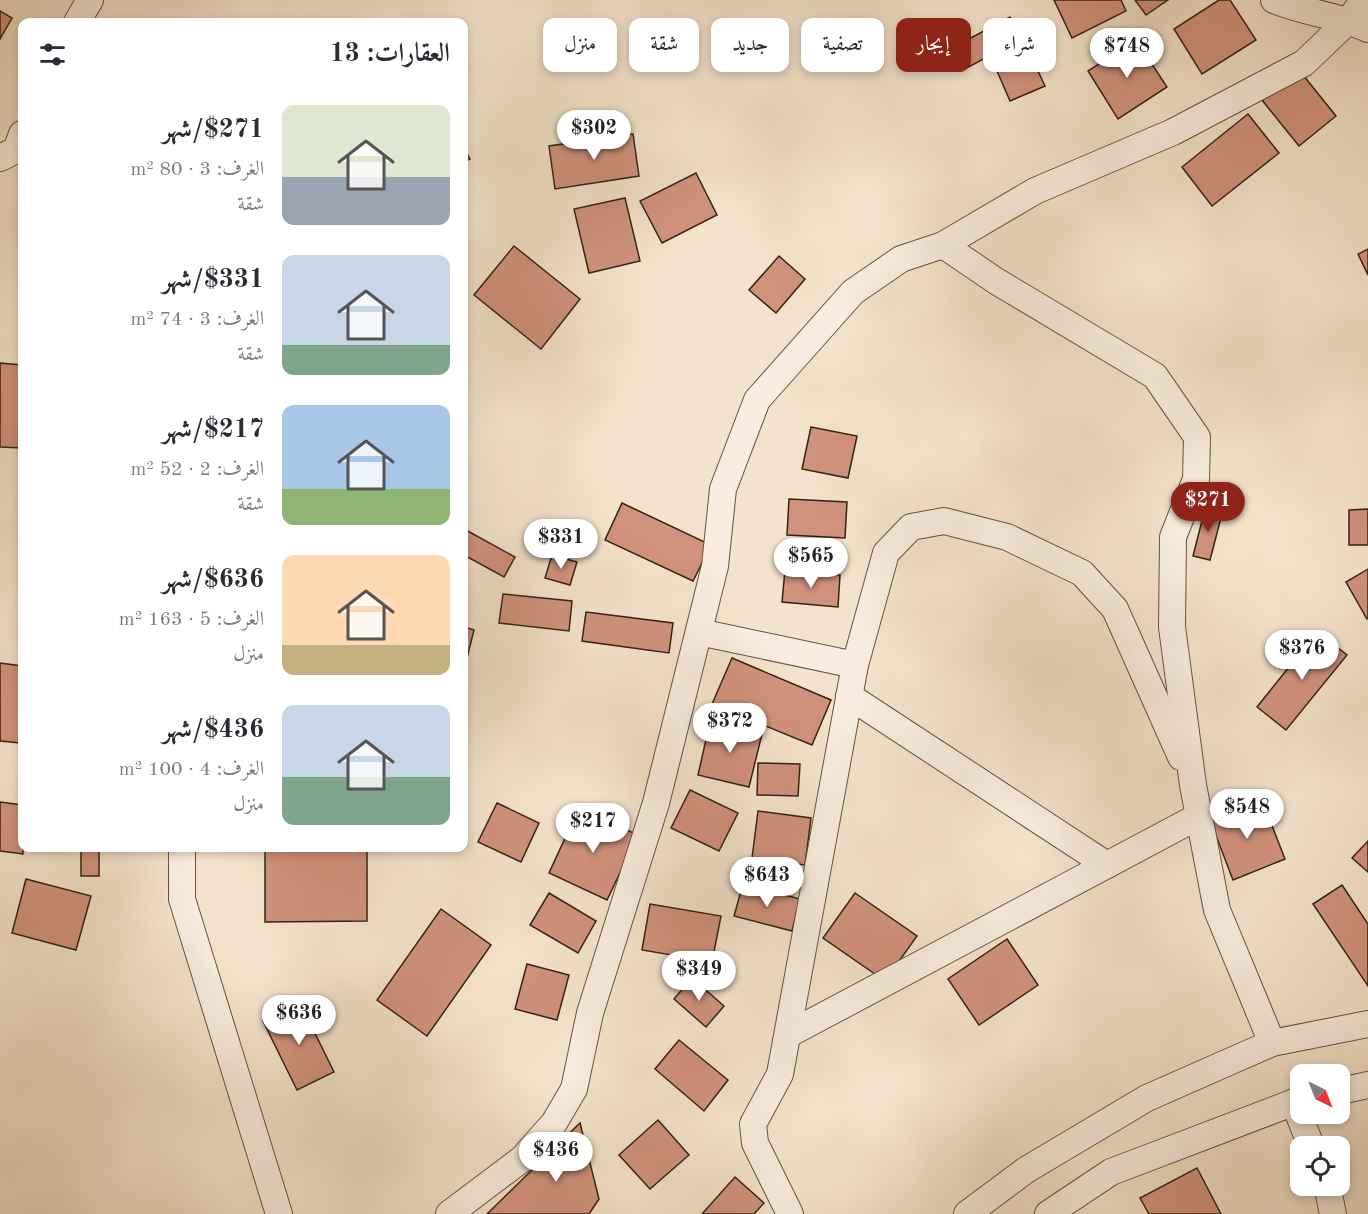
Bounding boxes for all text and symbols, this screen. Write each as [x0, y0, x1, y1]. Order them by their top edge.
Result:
chip: منزل [543, 18, 617, 72]
chip: شقة [629, 18, 699, 72]
chip: جديد [711, 18, 789, 72]
chip: تصفية [801, 18, 884, 72]
chip: إيجار [896, 18, 971, 72]
chip: شراء [983, 18, 1056, 72]
pin: $748 [1091, 28, 1163, 79]
text: $748 [1104, 37, 1150, 57]
icon: filters [36, 38, 69, 71]
text: العقارات: 13 [330, 41, 450, 67]
pin: $302 [558, 110, 630, 161]
text: $271/شهر [162, 117, 264, 143]
text: $302 [571, 119, 617, 139]
icon: home [330, 129, 402, 201]
text: الغرف: 3 · 80 m² [130, 160, 264, 180]
text: شقة [238, 195, 264, 215]
text: $331/شهر [162, 267, 264, 293]
icon: home [330, 279, 402, 351]
text: الغرف: 3 · 74 m² [130, 310, 264, 330]
text: شقة [238, 345, 264, 365]
text: $217/شهر [162, 417, 264, 443]
icon: home [330, 429, 402, 501]
text: الغرف: 2 · 52 m² [130, 460, 264, 480]
pin: $271 [1172, 482, 1244, 533]
text: $271 [1185, 491, 1231, 511]
text: شقة [238, 495, 264, 515]
pin: $331 [525, 519, 597, 570]
text: $331 [538, 528, 584, 548]
pin: $565 [775, 538, 847, 589]
text: $565 [788, 547, 834, 567]
text: $636/شهر [162, 567, 264, 593]
icon: home [330, 579, 402, 651]
text: الغرف: 5 · 163 m² [119, 610, 264, 630]
pin: $376 [1266, 630, 1338, 681]
text: $376 [1279, 639, 1325, 659]
text: منزل [233, 645, 264, 665]
pin: $372 [694, 703, 766, 754]
text: $372 [707, 712, 753, 732]
text: $436/شهر [162, 717, 264, 743]
icon: home [330, 729, 402, 801]
text: الغرف: 4 · 100 m² [119, 760, 264, 780]
pin: $548 [1211, 789, 1283, 840]
text: منزل [233, 795, 264, 815]
text: $548 [1224, 798, 1270, 818]
pin: $217 [557, 803, 629, 854]
text: $217 [570, 812, 616, 832]
pin: $643 [731, 857, 803, 908]
text: $643 [744, 866, 790, 886]
pin: $349 [663, 951, 735, 1002]
text: $349 [676, 960, 722, 980]
pin: $636 [263, 995, 335, 1046]
text: $636 [276, 1004, 322, 1024]
north arrow [1290, 1064, 1350, 1124]
map controls [1290, 1064, 1350, 1196]
pin: $436 [520, 1132, 592, 1183]
button: locate [1290, 1136, 1350, 1196]
text: $436 [533, 1141, 579, 1161]

